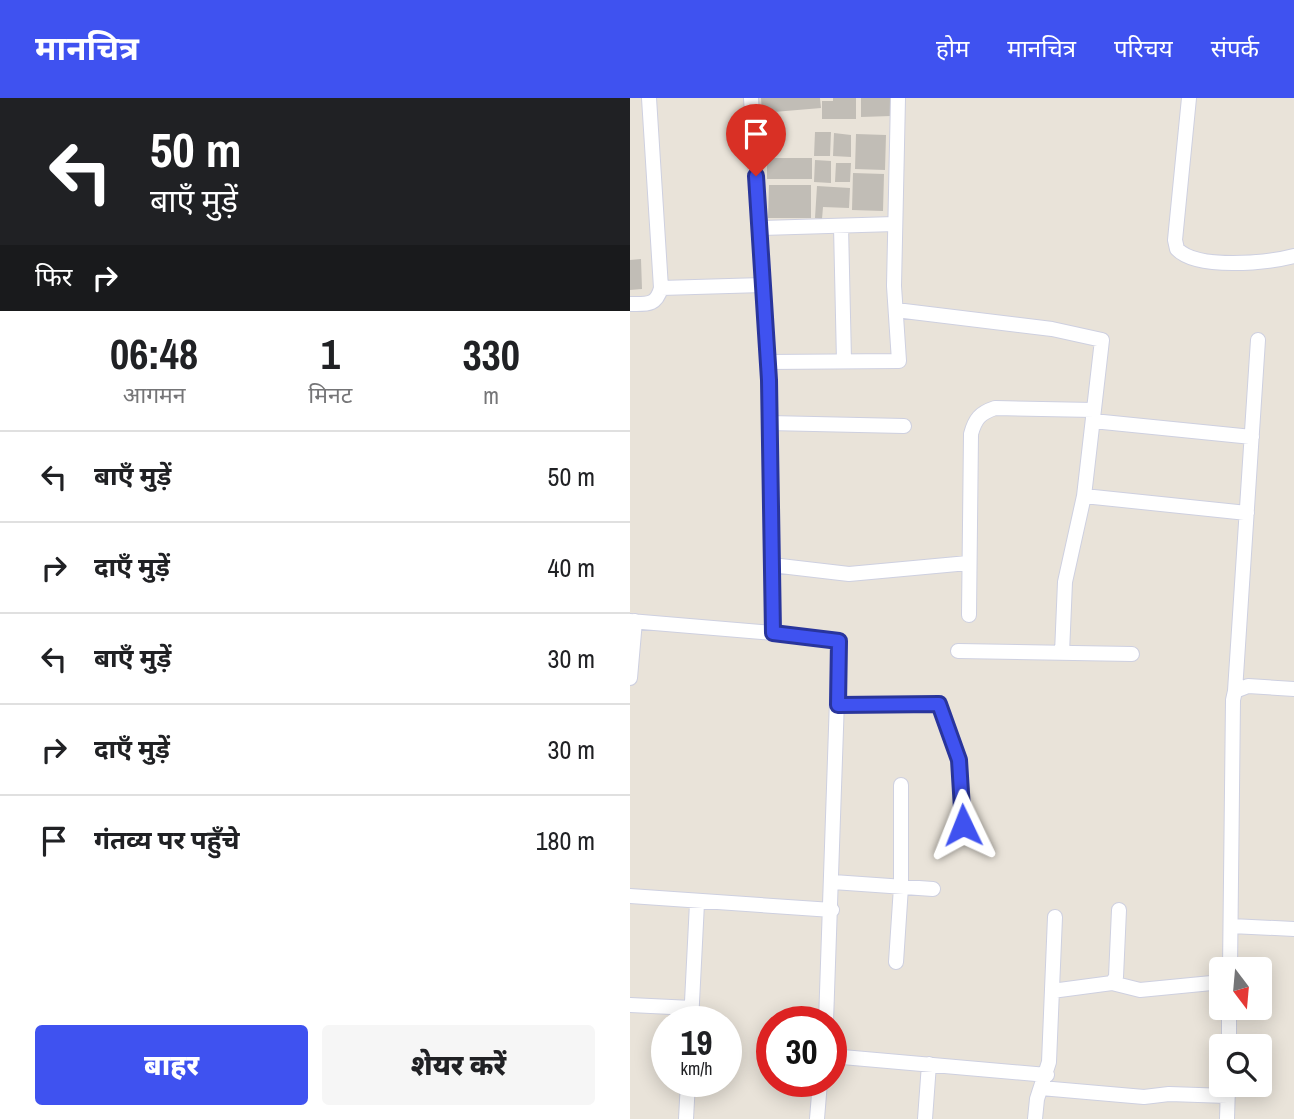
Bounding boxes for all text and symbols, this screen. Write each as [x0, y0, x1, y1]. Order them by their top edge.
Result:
text: मानचित्र [35, 26, 139, 70]
text: होम [936, 32, 969, 64]
text: मानचित्र [1007, 32, 1076, 64]
text: परिचय [1114, 32, 1173, 64]
text: संपर्क [1211, 32, 1259, 64]
pin [726, 104, 786, 176]
icon: arrive [737, 115, 775, 153]
text: 50 m [150, 116, 242, 182]
icon: left [35, 126, 126, 217]
text: बाएँ मुड़ें [150, 179, 238, 222]
text: फिर [35, 259, 72, 294]
icon: right [86, 259, 124, 297]
text: 06:48 [110, 326, 198, 382]
text: 1 [321, 326, 340, 382]
text: 330 [462, 327, 520, 383]
text: आगमन [123, 379, 186, 410]
text: मिनट [308, 379, 352, 410]
text: m [483, 380, 499, 411]
icon: left [35, 458, 73, 496]
text: बाएँ मुड़ें [94, 458, 171, 493]
text: 50 m [548, 459, 595, 494]
icon: right [35, 549, 73, 587]
text: दाएँ मुड़ें [94, 549, 170, 584]
text: 40 m [548, 550, 595, 585]
icon: left [35, 640, 73, 678]
text: बाएँ मुड़ें [94, 640, 171, 675]
text: 30 m [548, 641, 595, 676]
icon: right [35, 731, 73, 769]
text: दाएँ मुड़ें [94, 731, 170, 766]
text: 30 m [548, 732, 595, 767]
position arrow [926, 788, 1000, 862]
icon: arrive [35, 822, 73, 860]
text: गंतव्य पर पहुँचे [94, 822, 240, 857]
text: 180 m [536, 823, 595, 858]
north arrow [1209, 957, 1272, 1020]
map controls [1209, 957, 1272, 1097]
speed limit sign: 30 [756, 1006, 847, 1097]
text: 19 [681, 1019, 712, 1066]
button: बाहर [35, 1025, 308, 1105]
button: शेयर करें [322, 1025, 595, 1105]
button: search [1209, 1034, 1272, 1097]
text: km/h [681, 1056, 713, 1081]

